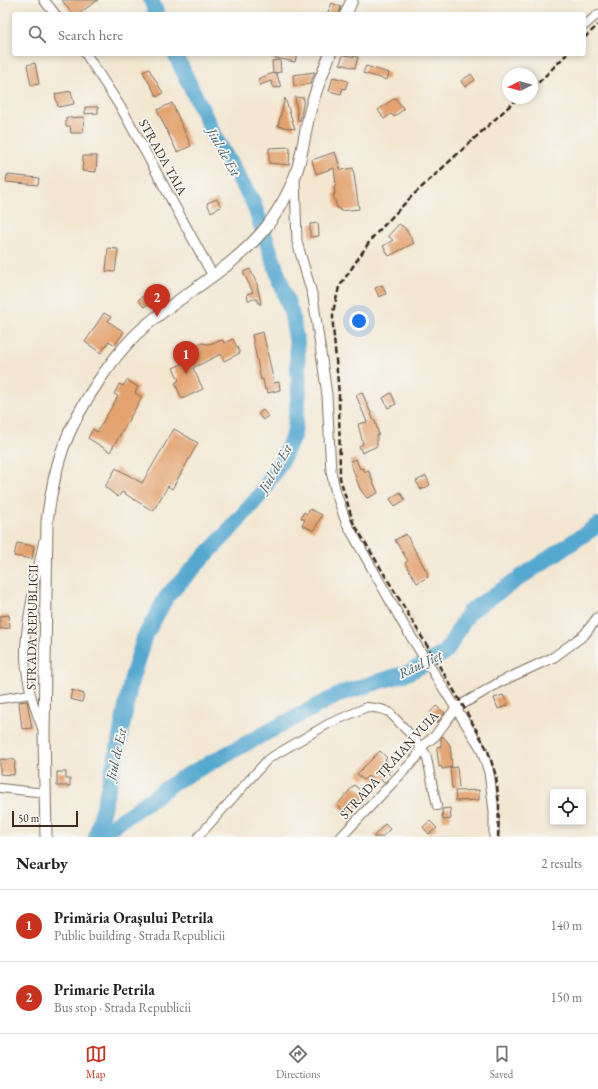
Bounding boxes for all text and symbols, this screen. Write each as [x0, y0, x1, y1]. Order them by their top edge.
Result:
search box [12, 12, 586, 56]
icon: search [26, 23, 48, 45]
text: Search here [58, 25, 123, 44]
north arrow [502, 68, 538, 104]
street label: STRADA TAIA [135, 116, 191, 199]
water label: Jiul de Est [202, 122, 245, 180]
pin: 2 [144, 284, 170, 317]
your location [349, 311, 369, 331]
pin: 1 [173, 341, 199, 374]
water label: Jiul de Est [253, 440, 296, 498]
street label: STRADA REPUBLICII [22, 563, 42, 690]
water label: Râul Jieț [395, 645, 446, 682]
street label: STRADA TRAIAN VUIA [336, 707, 443, 823]
water label: Jiul de Est [101, 725, 131, 785]
map controls [550, 789, 586, 825]
button: locate [550, 789, 586, 825]
scale bar [12, 809, 78, 828]
text: 50 m [18, 811, 39, 825]
text: Nearby [16, 852, 68, 874]
text: 2 results [541, 855, 582, 872]
text: Primăria Orașului Petrila [54, 908, 213, 927]
text: 1 [26, 917, 32, 934]
text: 140 m [551, 917, 582, 934]
text: Public building · Strada Republicii [54, 927, 225, 944]
text: Primarie Petrila [54, 980, 155, 999]
text: 2 [26, 989, 32, 1006]
text: 150 m [551, 989, 582, 1006]
text: Bus stop · Strada Republicii [54, 999, 191, 1016]
tab: Map [85, 1043, 107, 1081]
tab: Directions [276, 1043, 320, 1081]
tab: Saved [490, 1043, 513, 1081]

